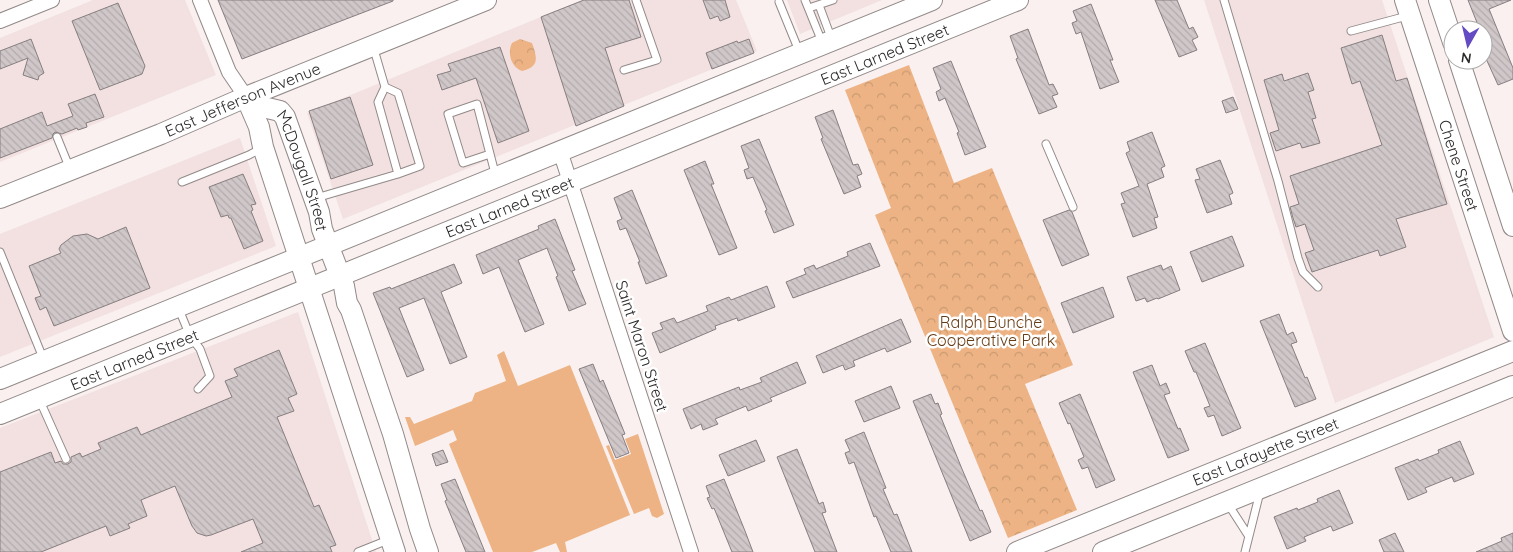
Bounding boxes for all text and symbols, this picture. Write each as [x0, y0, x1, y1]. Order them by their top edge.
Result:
street label: East Larned Street [818, 19, 952, 89]
north arrow [1443, 20, 1493, 70]
text: N [1460, 48, 1473, 68]
street label: East Jefferson Avenue [162, 58, 323, 141]
street label: McDougall Street [273, 105, 332, 233]
street label: Chene Street [1435, 117, 1483, 214]
street label: East Larned Street [442, 172, 577, 242]
street label: Saint Maron Street [611, 278, 673, 414]
park label: Ralph Bunche Cooperative Park [927, 312, 1055, 350]
street label: East Larned Street [67, 324, 201, 394]
street label: East Lafayette Street [1189, 413, 1341, 490]

